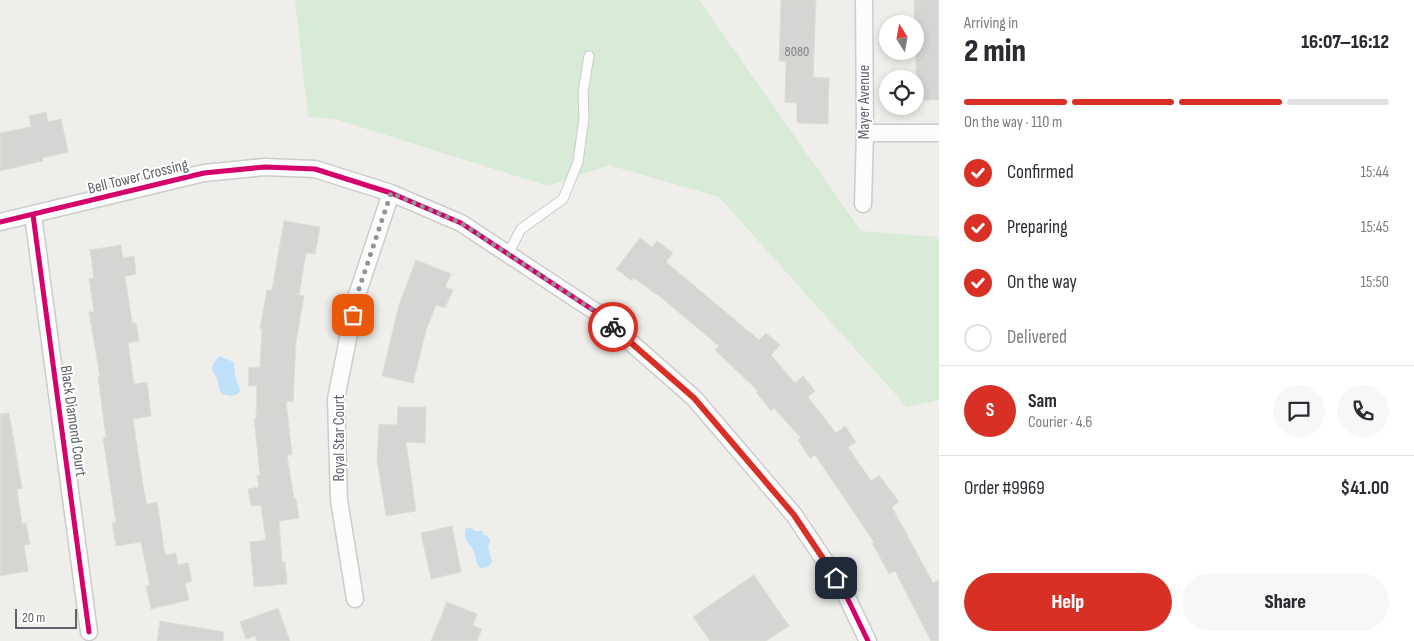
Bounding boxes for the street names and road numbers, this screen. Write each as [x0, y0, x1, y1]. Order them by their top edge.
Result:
street label: Mayer Avenue [855, 65, 874, 139]
street label: Bell Tower Crossing [86, 155, 190, 199]
street label: Black Diamond Court [56, 364, 90, 478]
street label: Royal Star Court [330, 394, 349, 481]

